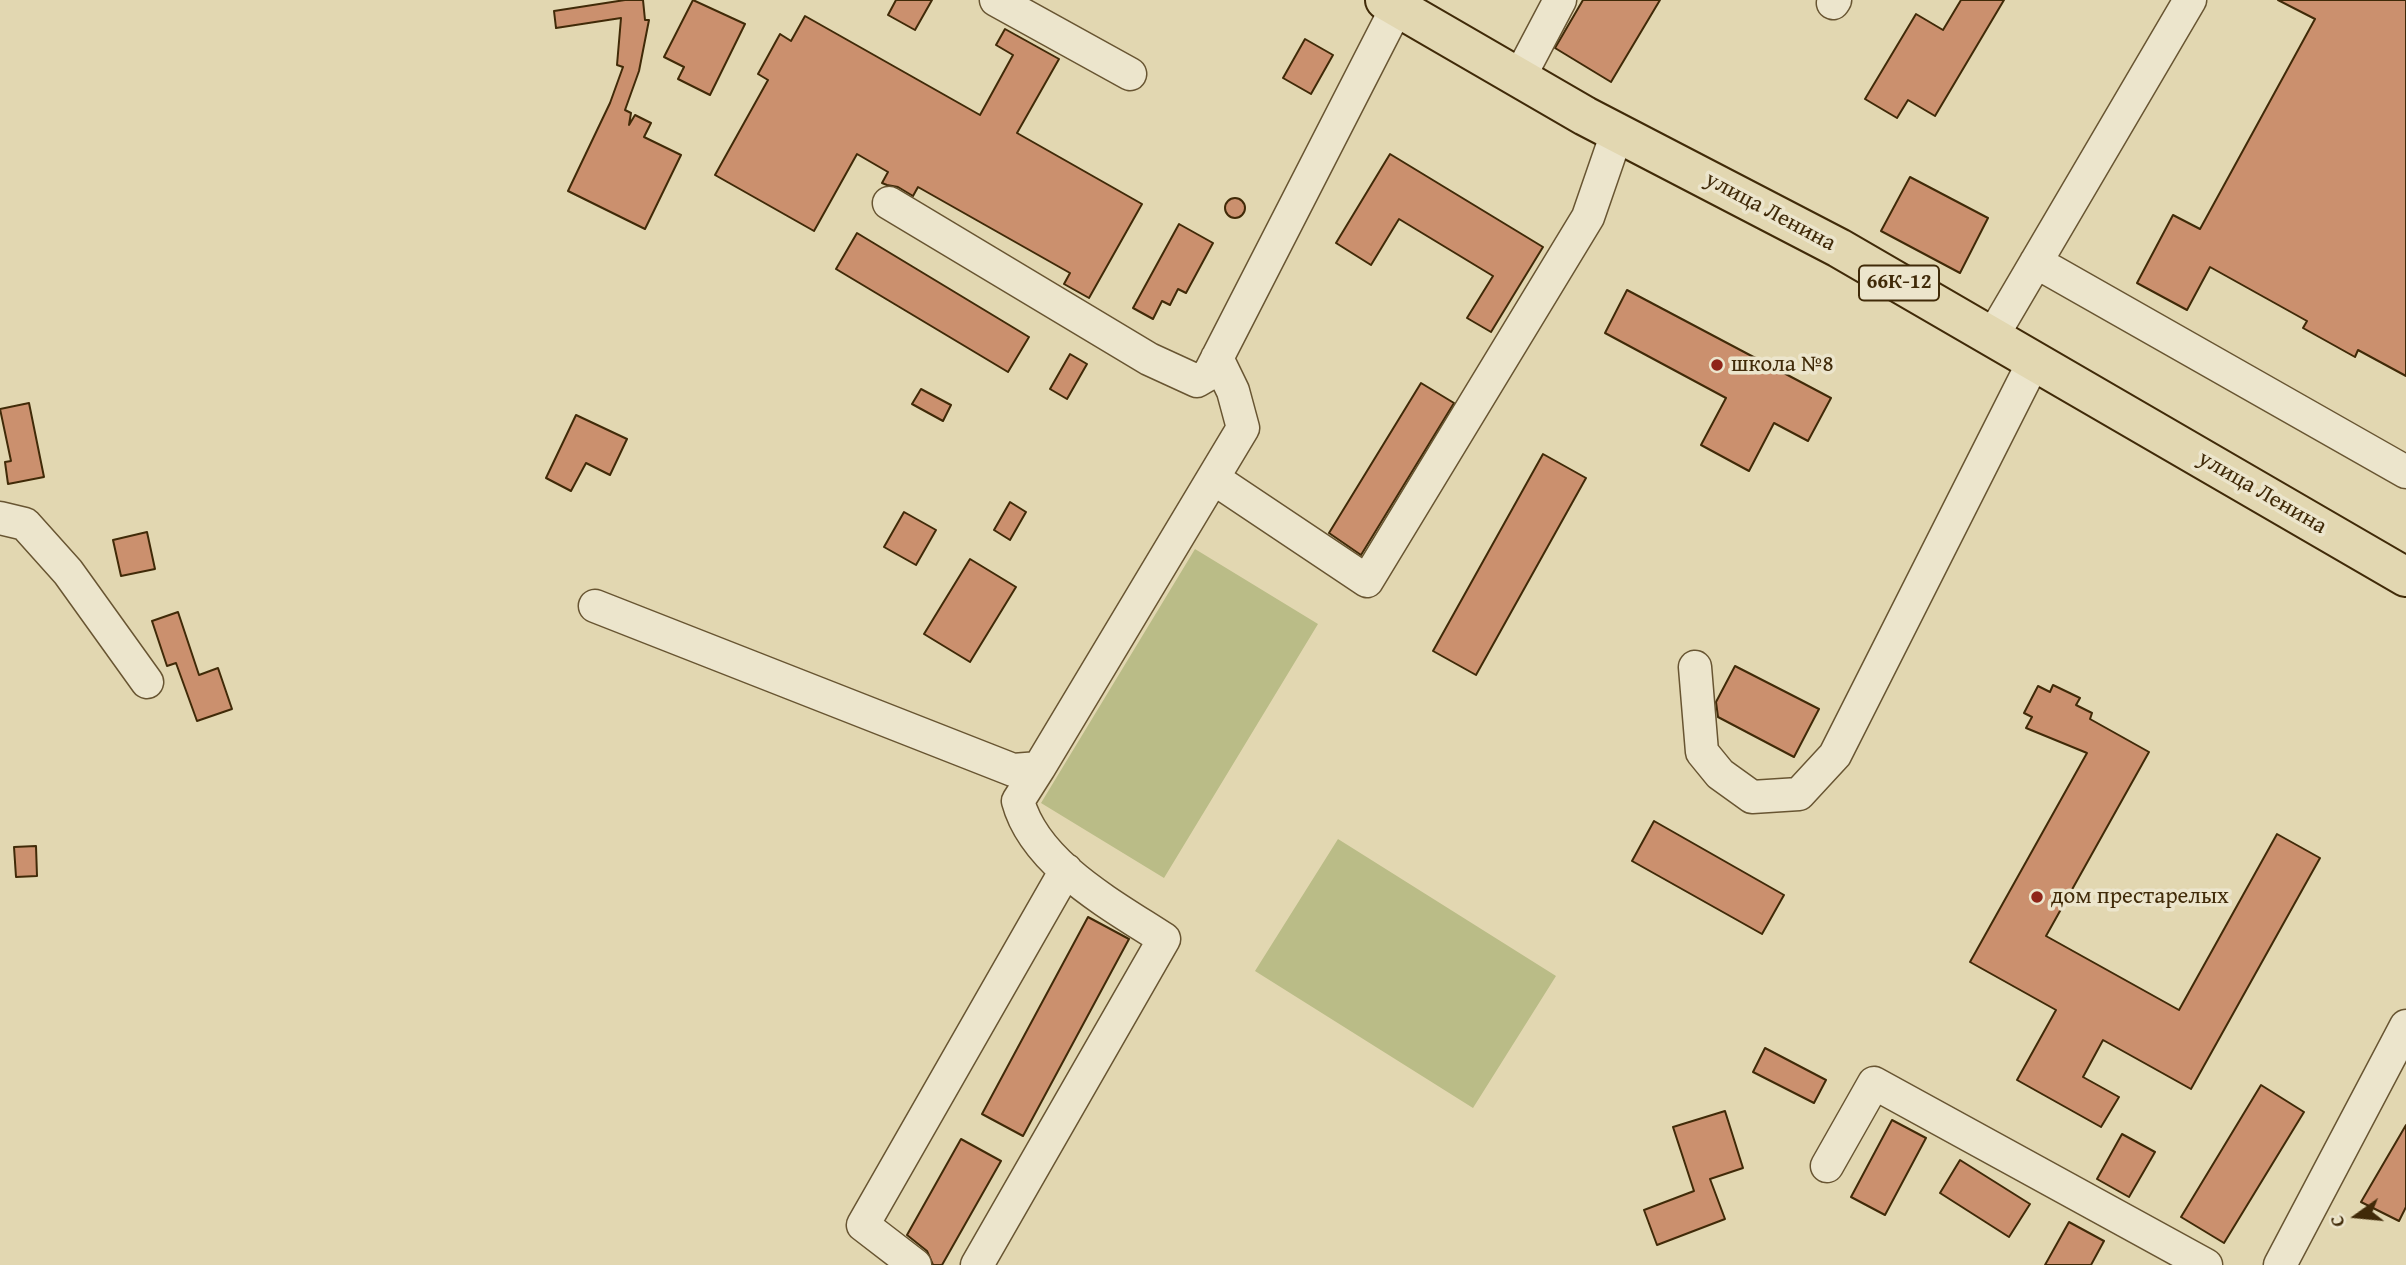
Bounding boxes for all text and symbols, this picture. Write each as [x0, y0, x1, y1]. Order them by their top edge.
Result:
street label: улица Ленина [1700, 166, 1840, 258]
road number: 66К-12 [1859, 266, 1939, 300]
place label: школа №8 [1731, 351, 1834, 379]
marker: школа №8 [1709, 357, 1725, 373]
street label: улица Ленина [2193, 445, 2331, 541]
place label: дом престарелых [2051, 883, 2229, 911]
marker: дом престарелых [2029, 889, 2045, 905]
north arrow [2322, 1181, 2392, 1251]
text: С [2322, 1213, 2352, 1230]

